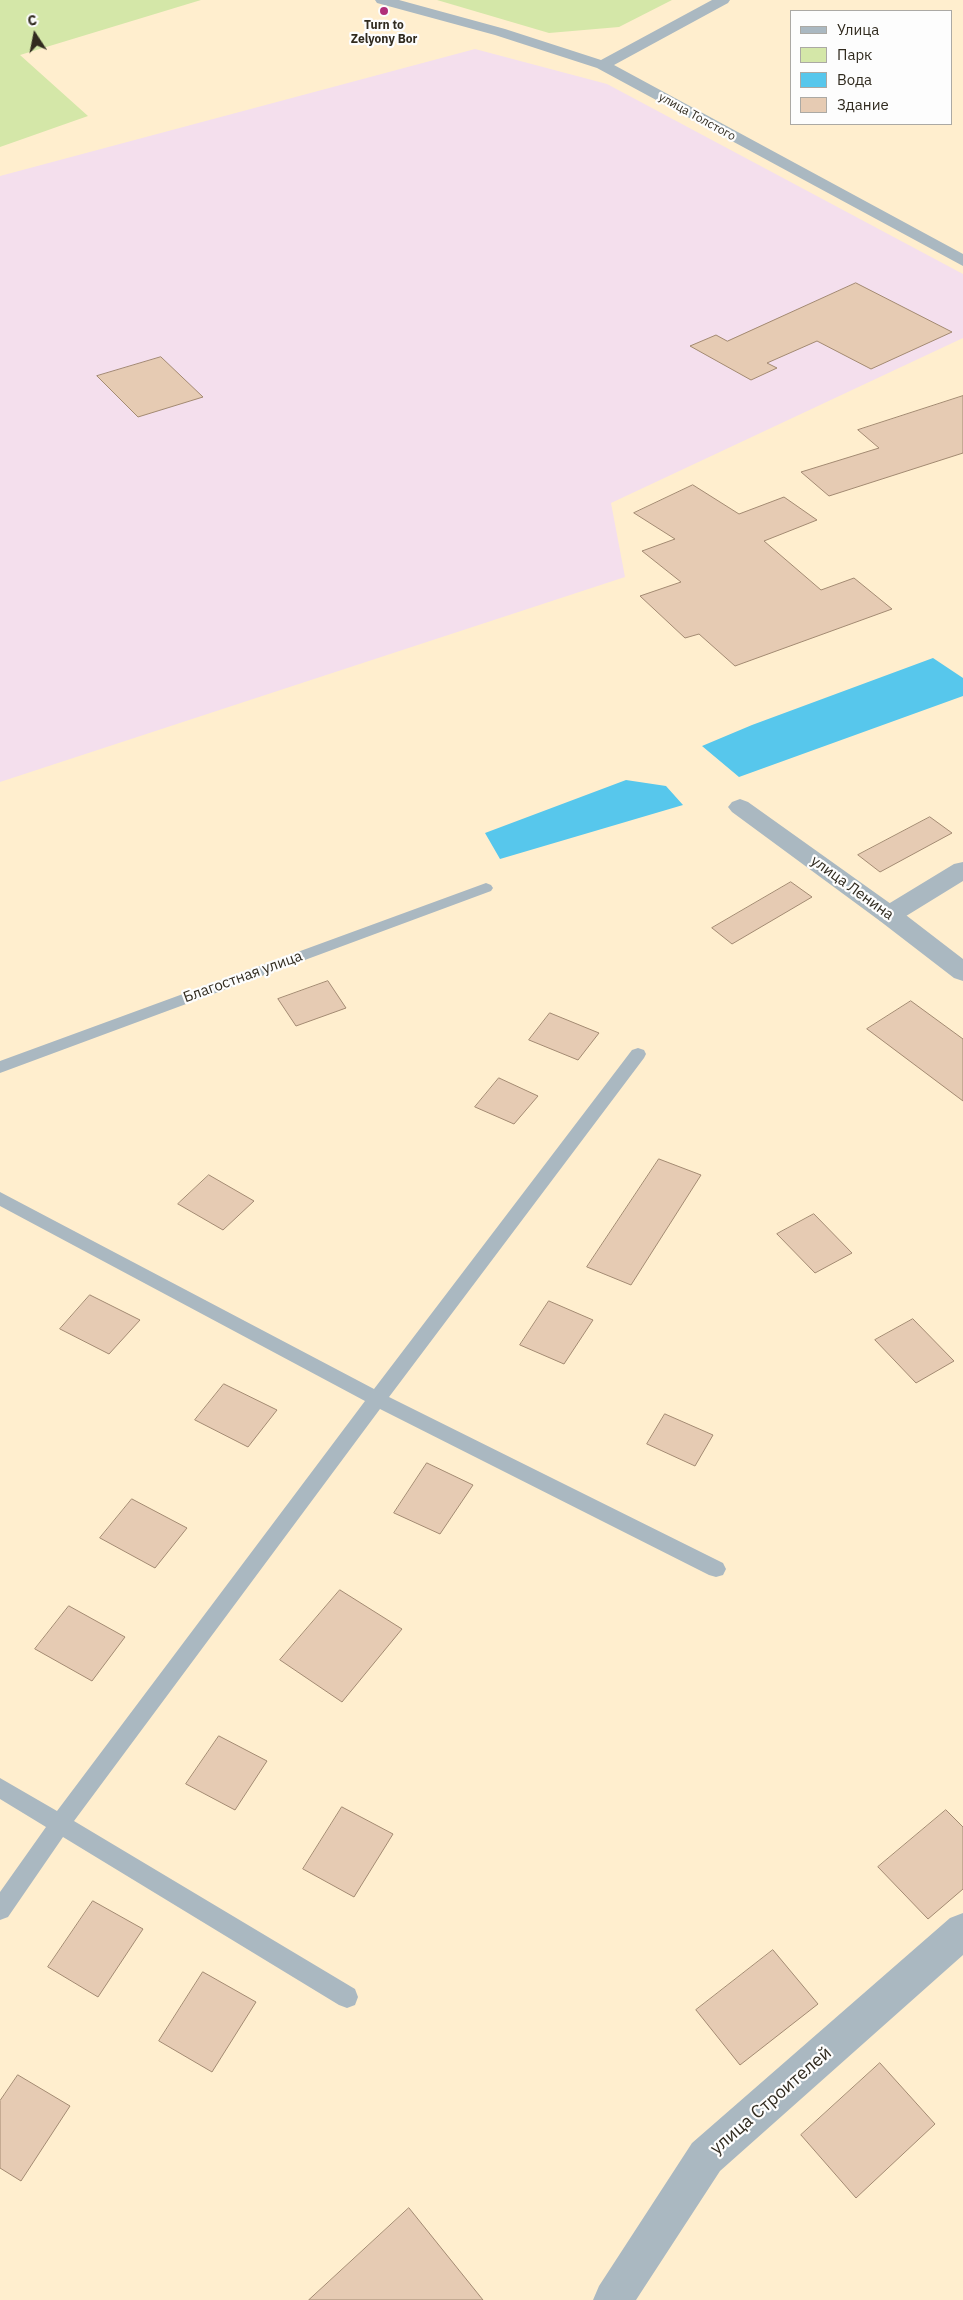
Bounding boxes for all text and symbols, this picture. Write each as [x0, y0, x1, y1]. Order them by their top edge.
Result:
marker: Turn to Zelyony Bor [378, 5, 390, 17]
north arrow [10, 10, 60, 60]
legend [790, 10, 953, 125]
text: С [26, 11, 38, 30]
place label: Turn to Zelyony Bor [351, 19, 417, 47]
text: Улица [837, 20, 879, 39]
text: Парк [837, 45, 872, 64]
text: Вода [837, 70, 872, 89]
street label: улица Толстого [656, 90, 738, 144]
text: Здание [837, 95, 889, 114]
street label: улица Ленина [807, 852, 897, 924]
street label: Благостная улица [181, 947, 305, 1007]
street label: улица Строителей [706, 2042, 836, 2160]

